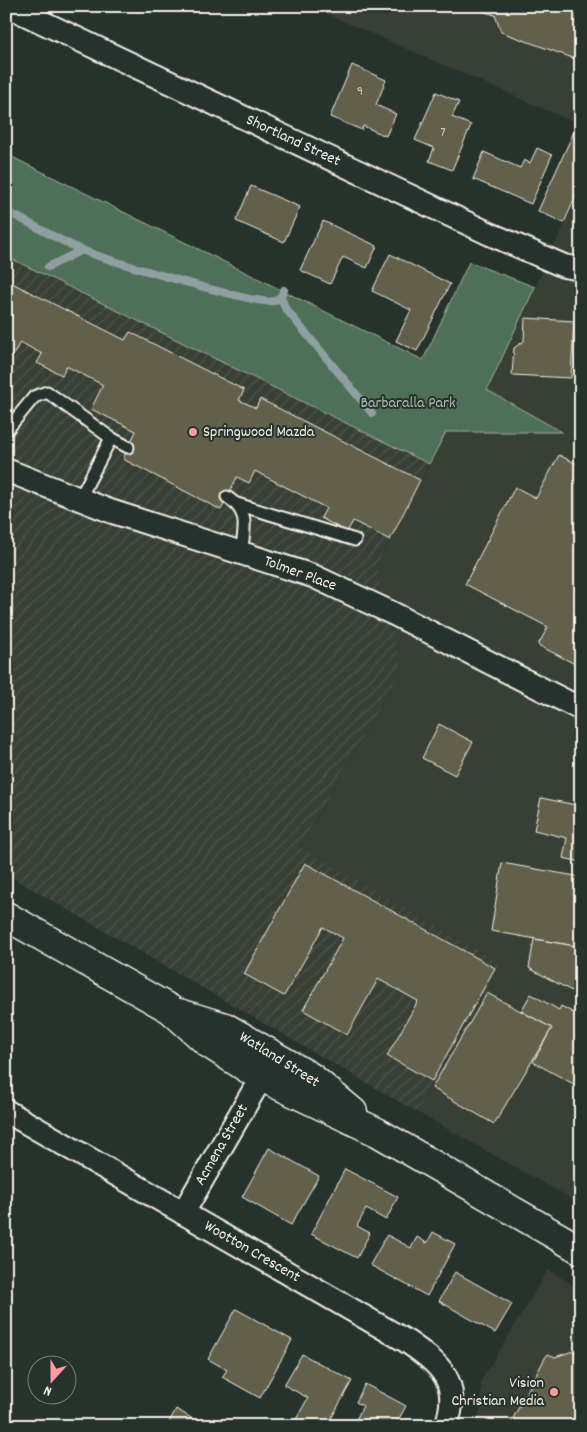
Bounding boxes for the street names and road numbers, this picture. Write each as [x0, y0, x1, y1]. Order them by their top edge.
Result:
street label: Shortland Street [242, 109, 344, 173]
street label: Tolmer Place [261, 550, 339, 598]
street label: Watland Street [234, 1026, 324, 1094]
street label: Acmena Street [189, 1100, 255, 1190]
street label: Wootton Crescent [200, 1215, 305, 1289]

